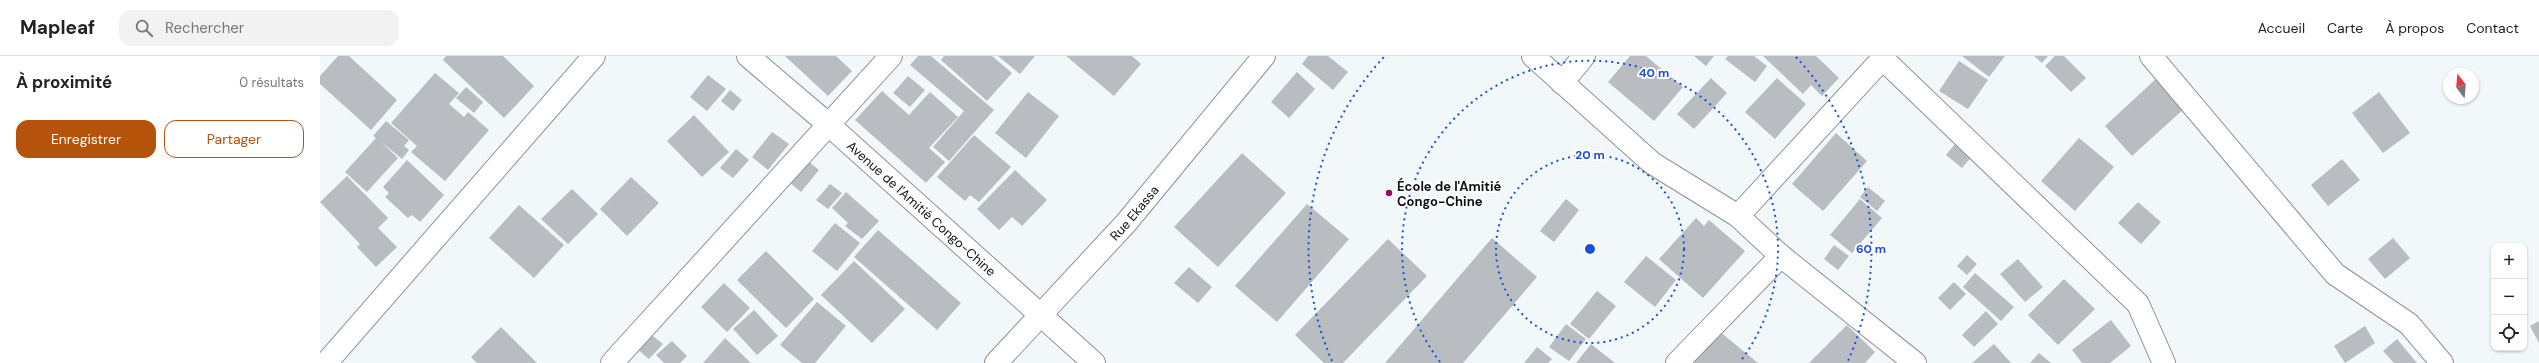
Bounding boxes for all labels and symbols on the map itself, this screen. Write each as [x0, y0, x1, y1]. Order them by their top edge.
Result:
text: 40 m [1639, 65, 1669, 81]
north arrow [2443, 68, 2479, 104]
street label: Avenue de l'Amitié Congo-Chine [844, 137, 1000, 280]
text: 20 m [1575, 147, 1605, 163]
place label: École de l'Amitié Congo-Chine [1397, 177, 1502, 210]
street label: Rue Ekassa [1106, 182, 1162, 244]
marker: École de l'Amitié Congo-Chine [1384, 188, 1394, 198]
text: 60 m [1856, 241, 1886, 257]
centre of rings [1583, 242, 1597, 256]

